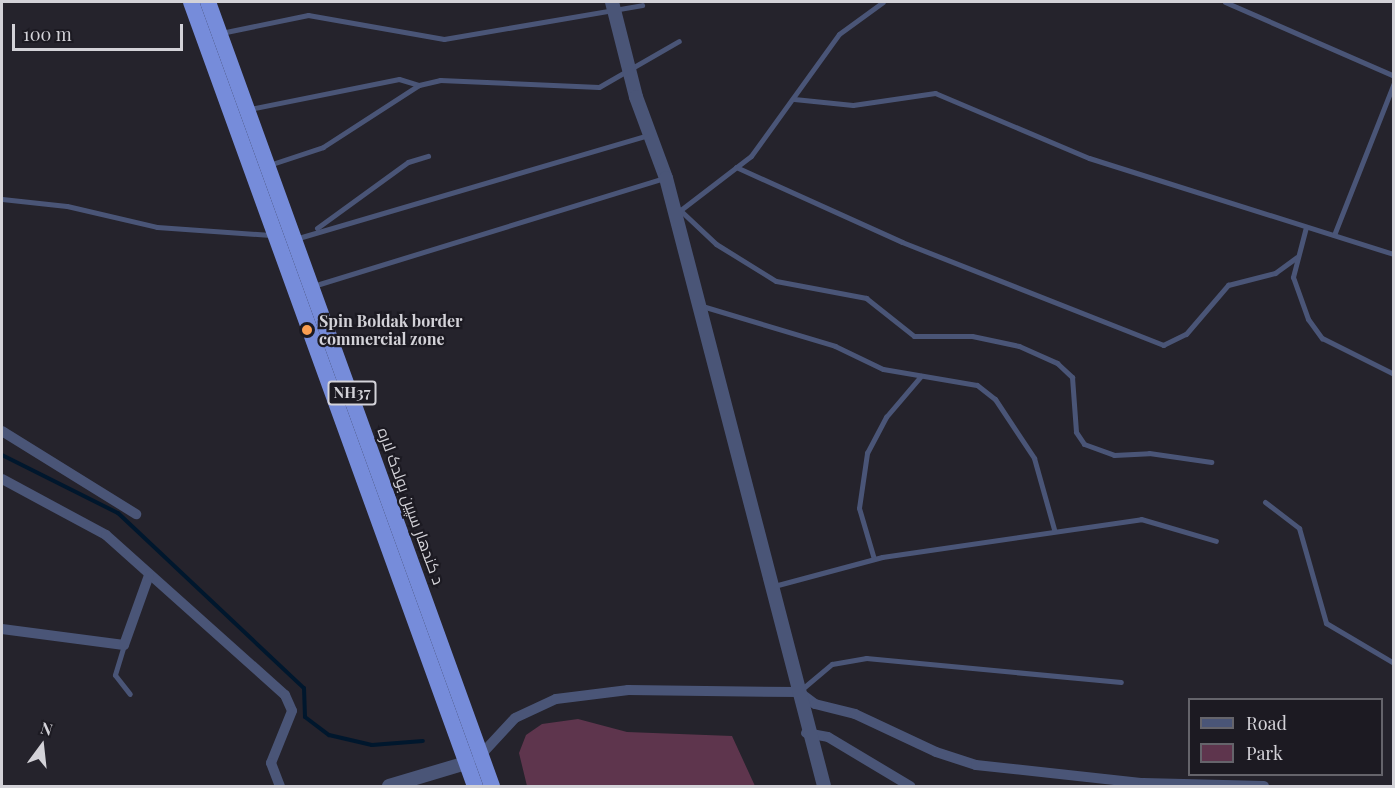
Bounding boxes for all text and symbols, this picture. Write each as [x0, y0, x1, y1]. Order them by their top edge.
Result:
scale bar [15, 12, 186, 50]
text: 100 m [23, 22, 72, 46]
place label: Spin Boldak border commercial zone [319, 311, 463, 349]
marker: Spin Boldak border commercial zone [300, 323, 314, 337]
road number: NH37 [326, 381, 378, 405]
street label: د کندهار سپین بولدک لاره [374, 425, 448, 587]
legend [1188, 698, 1383, 776]
text: Road [1246, 711, 1287, 735]
north arrow [12, 716, 72, 776]
text: N [38, 716, 55, 740]
text: Park [1246, 741, 1283, 765]

